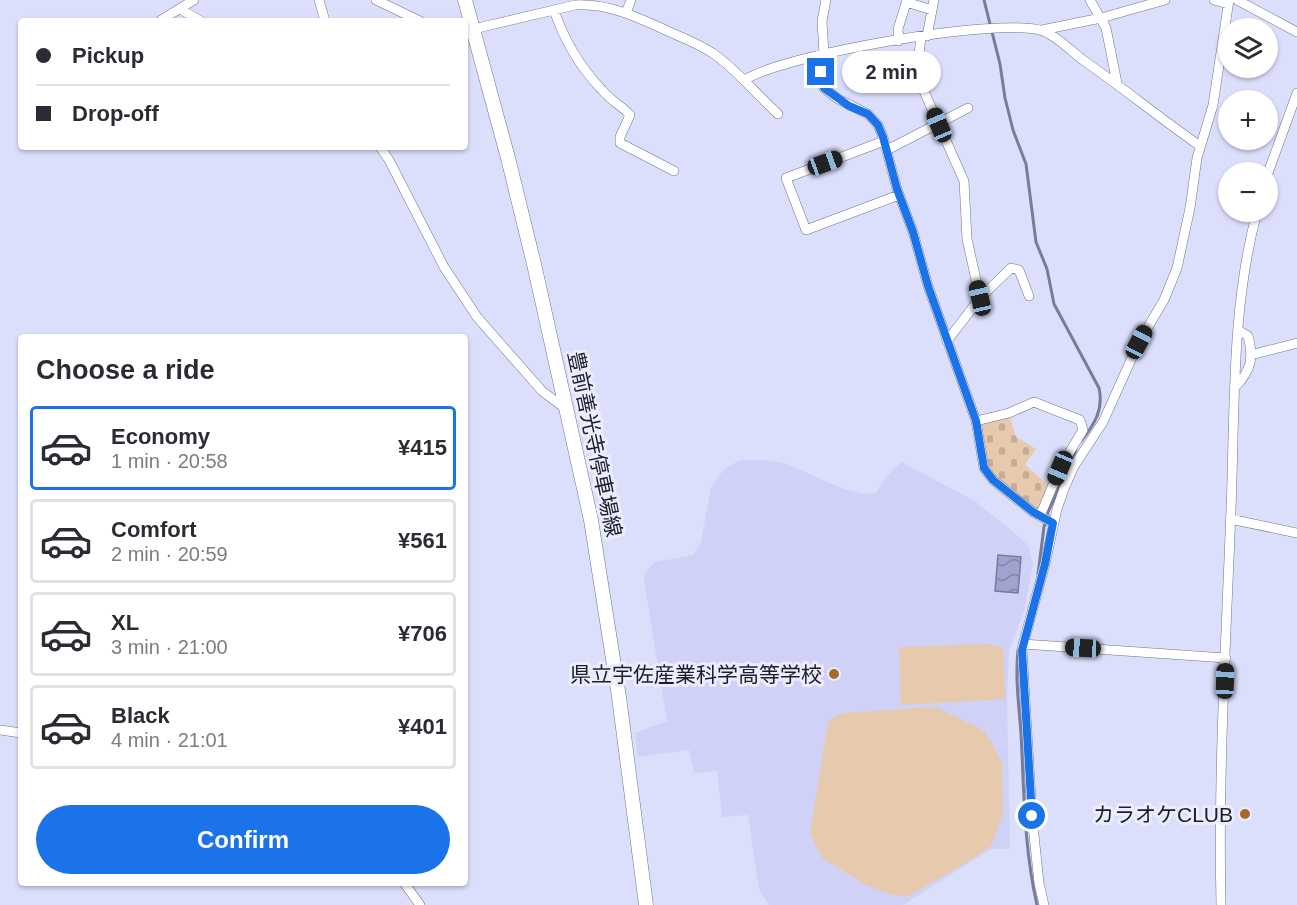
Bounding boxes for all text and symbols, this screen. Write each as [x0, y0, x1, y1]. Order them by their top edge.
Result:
map controls [1218, 18, 1278, 222]
button: layers [1218, 18, 1278, 78]
text: Pickup [72, 43, 144, 68]
callout: 2 min [842, 51, 941, 93]
route end [807, 58, 834, 85]
text: 2 min [865, 61, 918, 83]
button: + [1218, 90, 1278, 150]
text: Drop-off [72, 101, 159, 126]
car [924, 105, 954, 145]
car [805, 148, 845, 178]
button: − [1218, 162, 1278, 222]
car [967, 278, 993, 318]
car [1123, 322, 1155, 362]
street label: 豊前善光寺停車場線 [564, 349, 626, 539]
text: Choose a ride [36, 355, 215, 385]
icon: car [39, 421, 93, 475]
text: Economy [111, 424, 210, 449]
text: ¥415 [398, 435, 447, 460]
car [1045, 448, 1075, 488]
text: 1 min · 20:58 [111, 450, 228, 472]
icon: car [39, 514, 93, 568]
text: Comfort [111, 517, 197, 542]
text: ¥561 [398, 528, 447, 553]
text: 2 min · 20:59 [111, 543, 228, 565]
icon: car [39, 607, 93, 661]
text: XL [111, 610, 139, 635]
text: ¥706 [398, 621, 447, 646]
text: 3 min · 21:00 [111, 636, 228, 658]
car [1065, 638, 1101, 658]
place label: 県立宇佐産業科学高等学校 [570, 663, 822, 686]
car [1215, 663, 1235, 699]
marker: 県立宇佐産業科学高等学校 [827, 667, 841, 681]
icon: car [39, 700, 93, 754]
text: Black [111, 703, 170, 728]
text: ¥401 [398, 714, 447, 739]
text: 4 min · 21:01 [111, 729, 228, 751]
route start [1018, 802, 1045, 829]
place label: カラオケCLUB [1093, 803, 1233, 826]
button: Confirm [36, 805, 450, 874]
marker: カラオケCLUB [1238, 807, 1252, 821]

